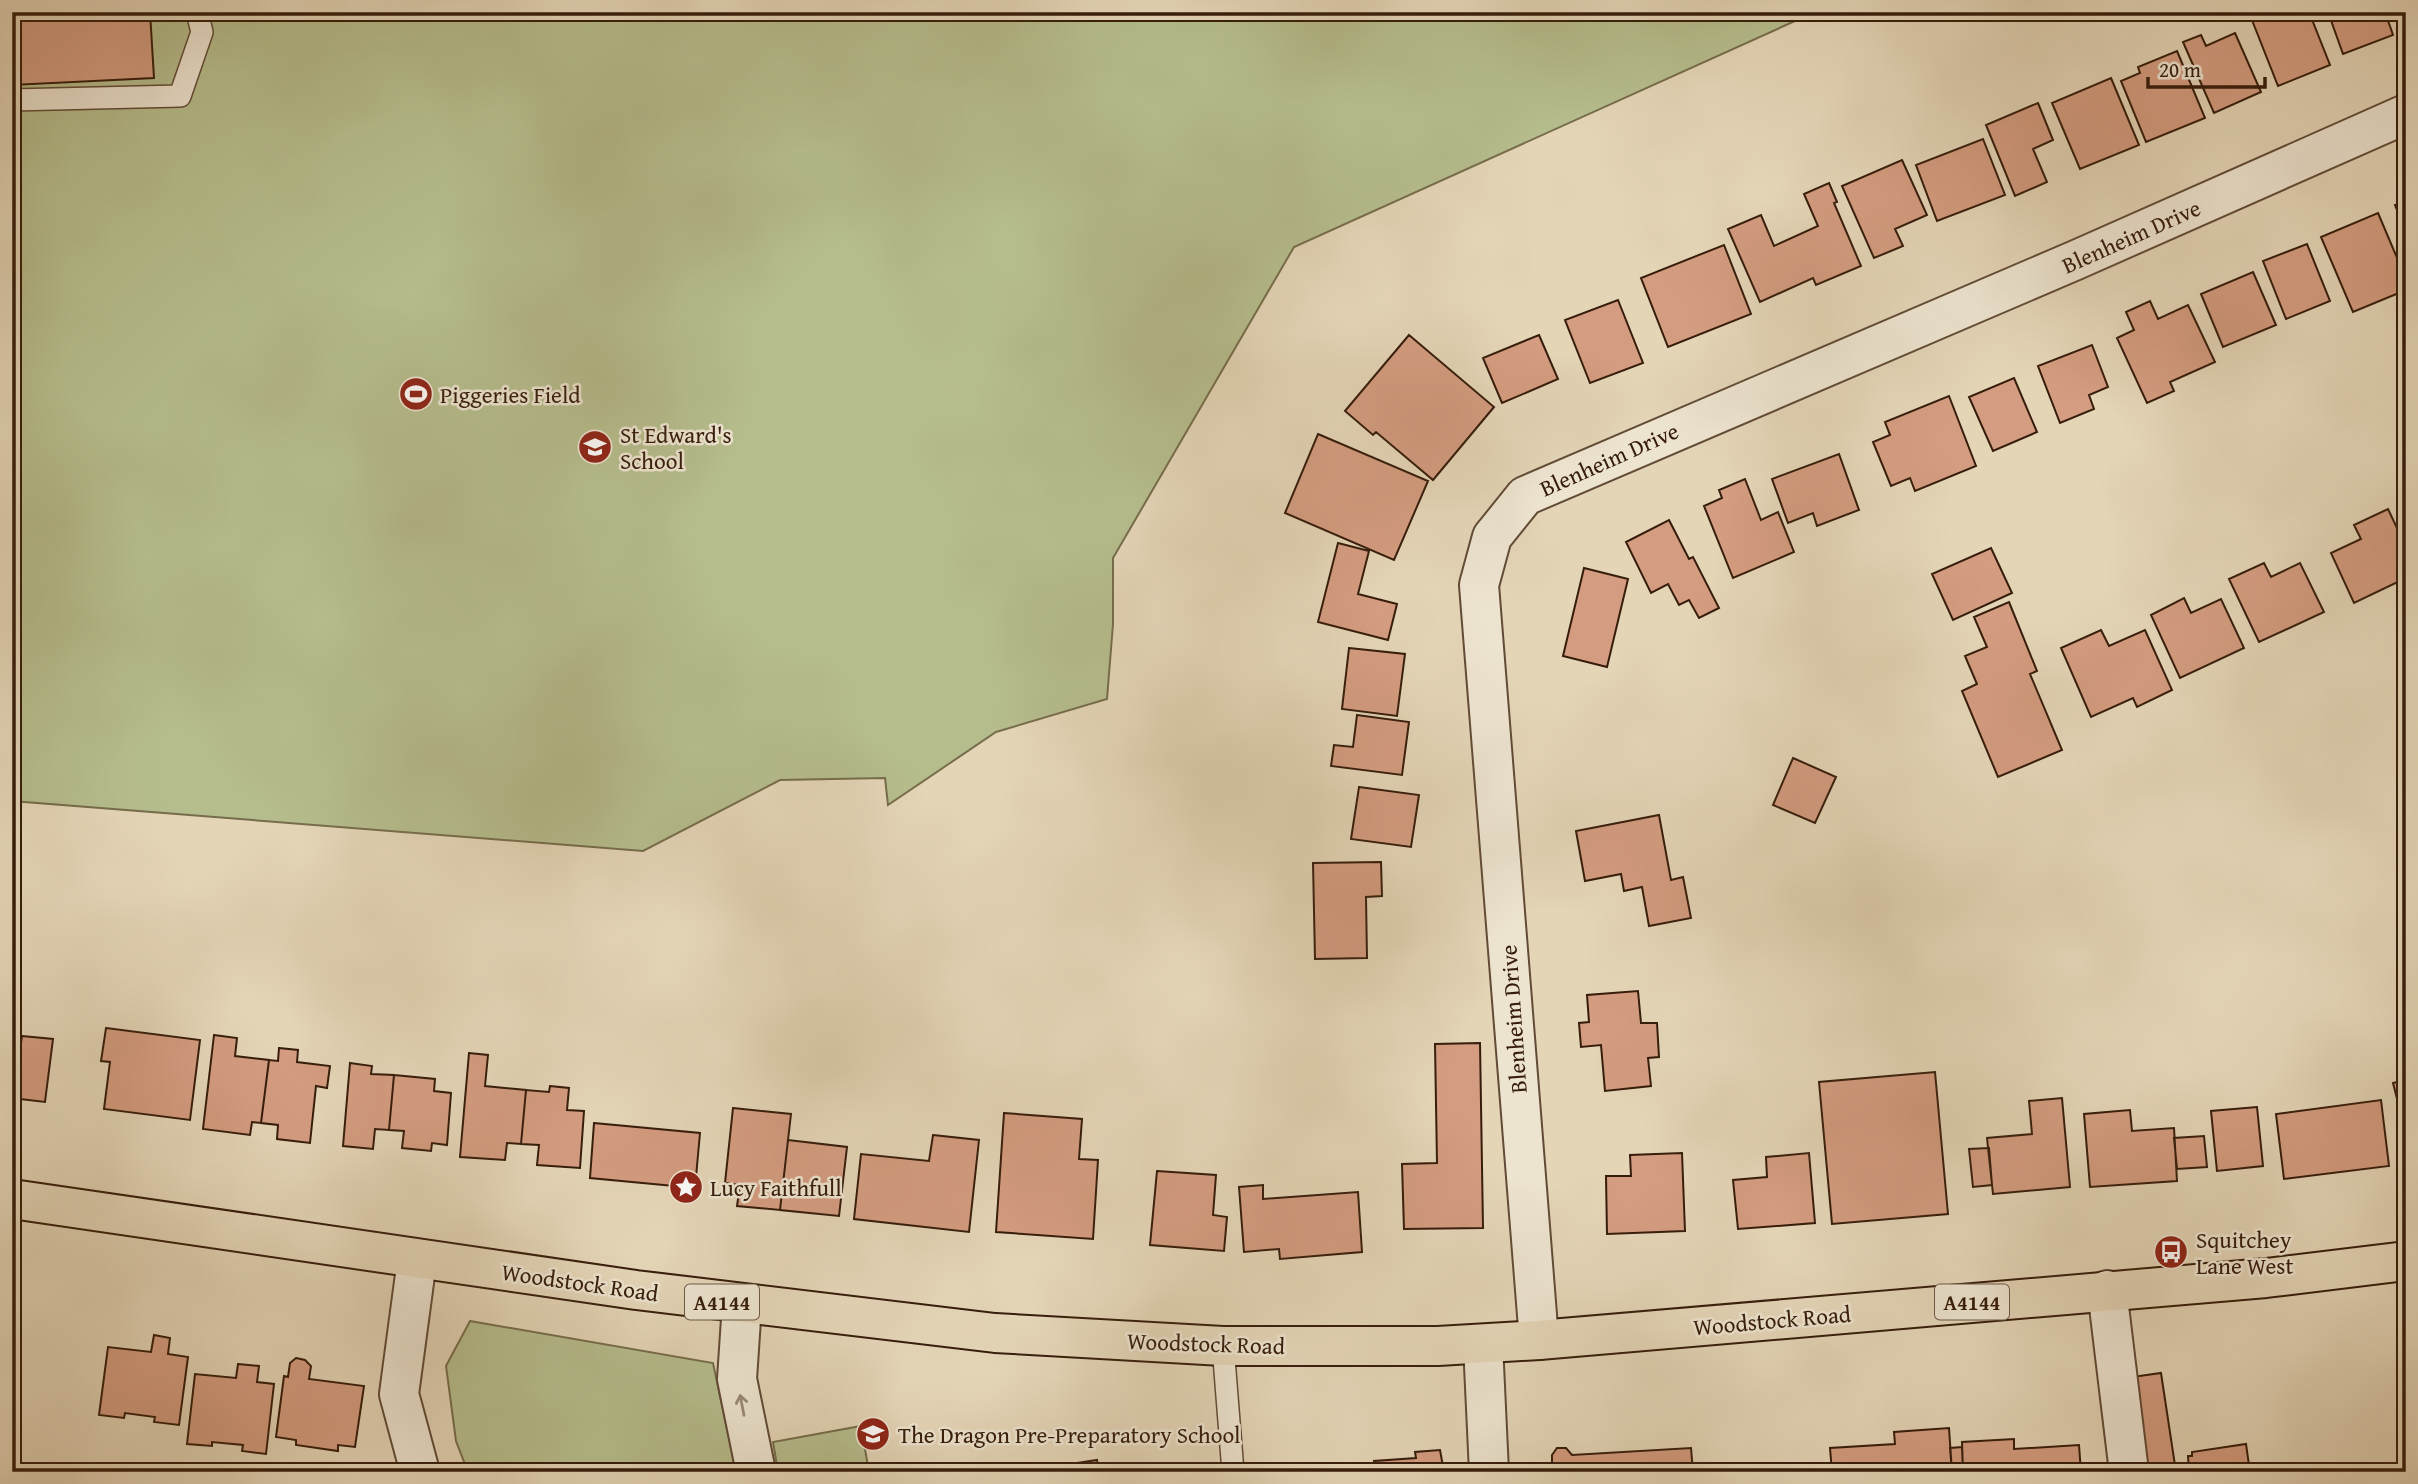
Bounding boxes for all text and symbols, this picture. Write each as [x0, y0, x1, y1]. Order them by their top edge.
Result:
scale bar [2148, 46, 2266, 90]
text: 20 m [2159, 54, 2201, 85]
street label: Blenheim Drive [2056, 191, 2206, 281]
sports icon: Piggeries Field [397, 375, 435, 413]
place label: Piggeries Field [440, 378, 581, 411]
street label: Blenheim Drive [1534, 414, 1684, 504]
place label: St Edward's School [620, 418, 732, 477]
school or university icon: St Edward's School [576, 428, 614, 466]
street label: Blenheim Drive [1491, 944, 1535, 1094]
place icon: Lucy Faithfull [667, 1168, 705, 1206]
place label: Lucy Faithfull [710, 1171, 842, 1204]
place label: Squitchey Lane West [2196, 1223, 2294, 1282]
bus stop icon: Squitchey Lane West [2152, 1233, 2190, 1271]
street label: Woodstock Road [499, 1255, 661, 1309]
road number: A4144 [685, 1284, 759, 1320]
road number: A4144 [1935, 1284, 2009, 1320]
street label: Woodstock Road [1692, 1297, 1853, 1343]
street label: Woodstock Road [1126, 1324, 1286, 1362]
one-way arrow [735, 1394, 749, 1417]
school or university icon: The Dragon Pre-Preparatory School [854, 1415, 892, 1453]
place label: The Dragon Pre-Preparatory School [898, 1418, 1241, 1451]

